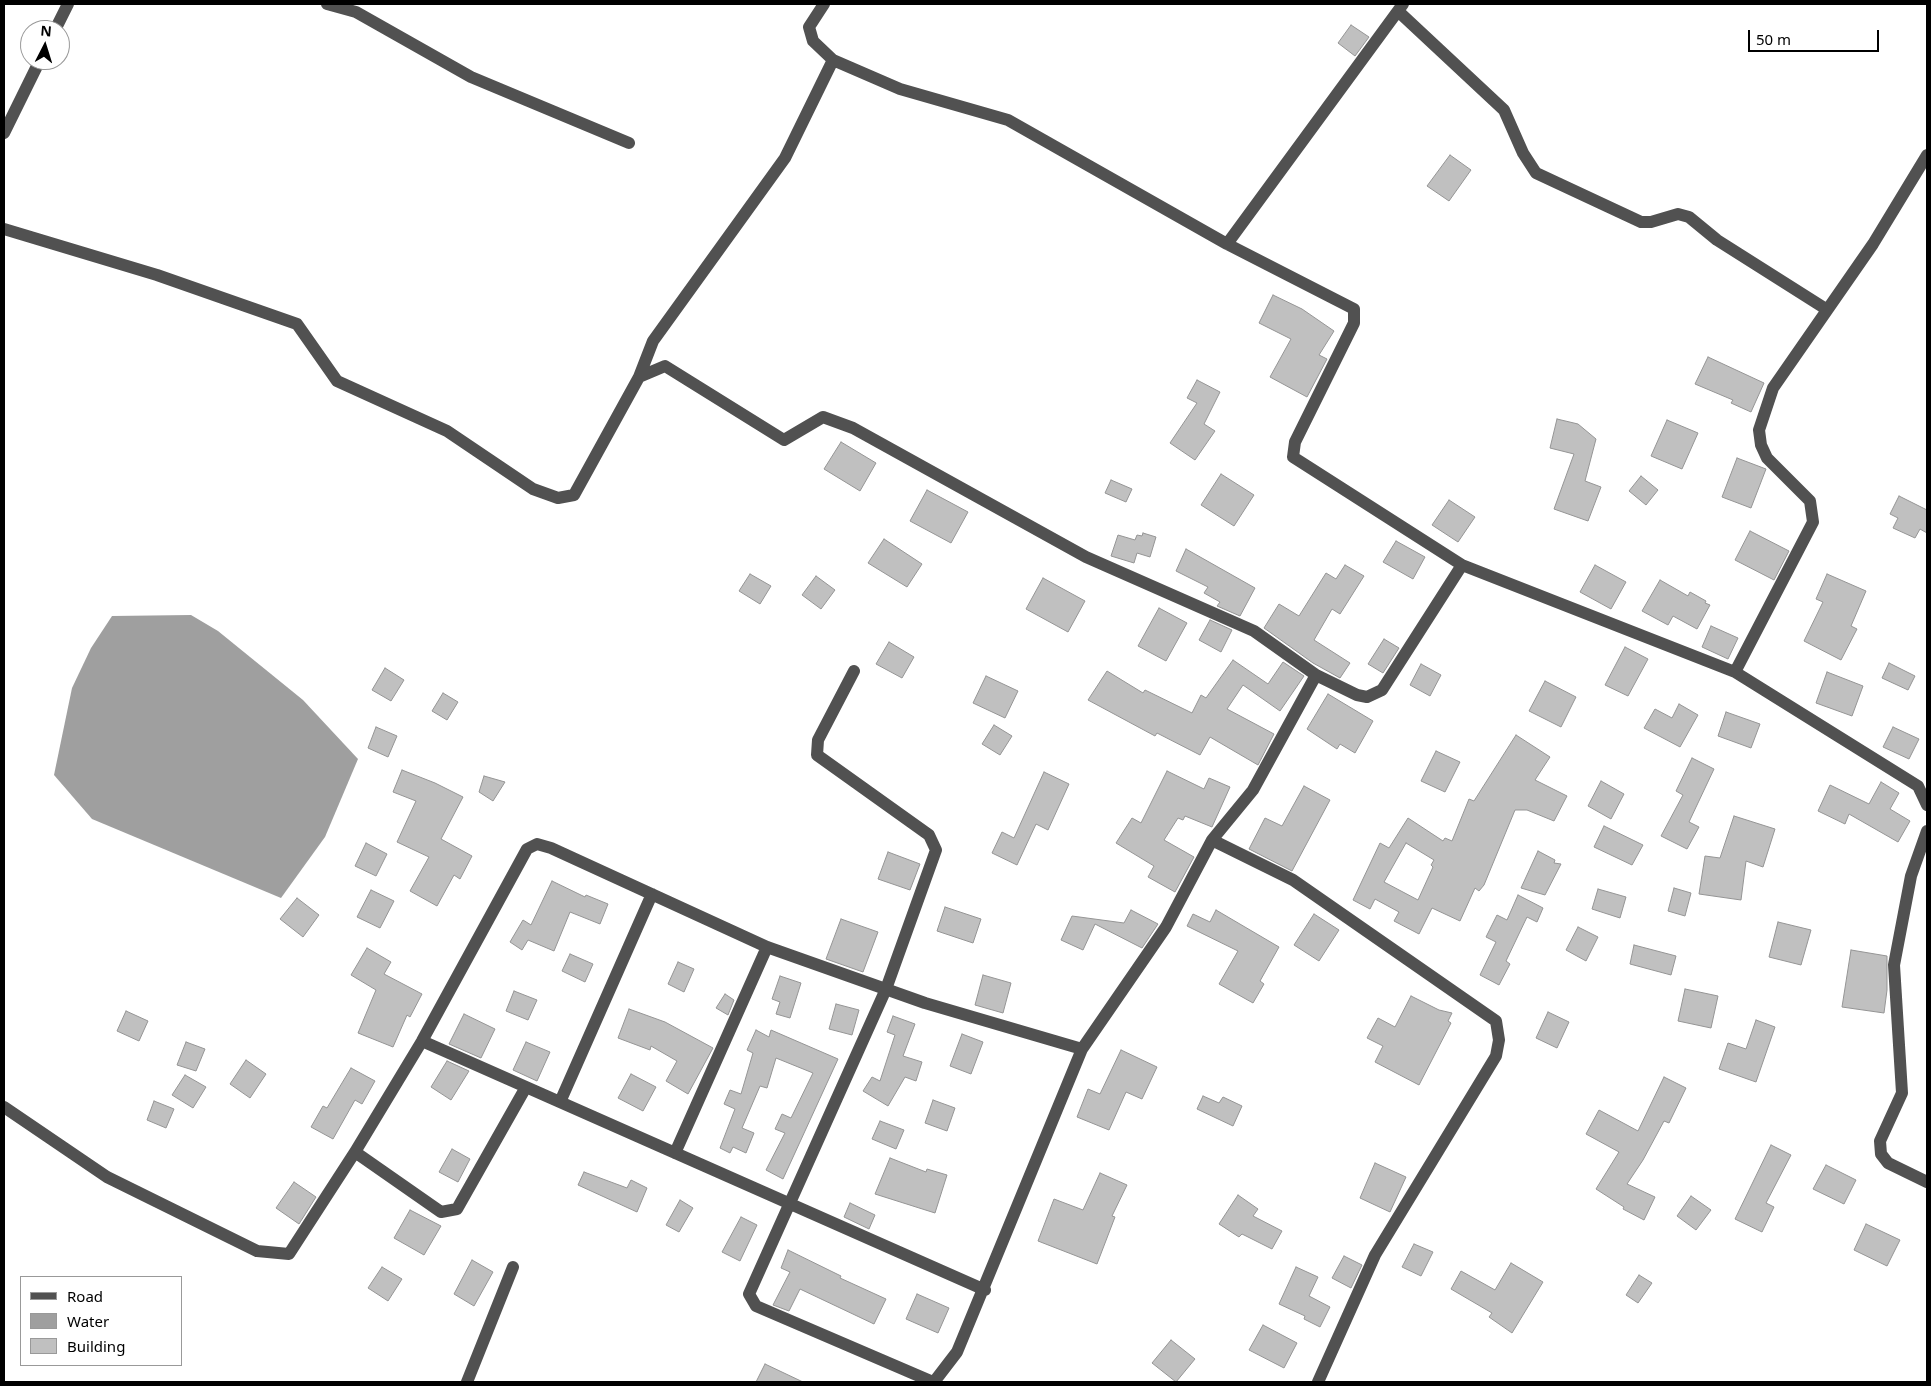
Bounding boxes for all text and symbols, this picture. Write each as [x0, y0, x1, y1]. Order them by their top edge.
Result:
north arrow [20, 20, 70, 70]
scale bar [1751, 20, 1882, 52]
text: N [40, 21, 53, 41]
text: 50 m [1756, 29, 1791, 49]
legend [20, 1276, 182, 1366]
text: Road [67, 1286, 103, 1306]
text: Water [67, 1311, 109, 1331]
text: Building [67, 1336, 125, 1356]

